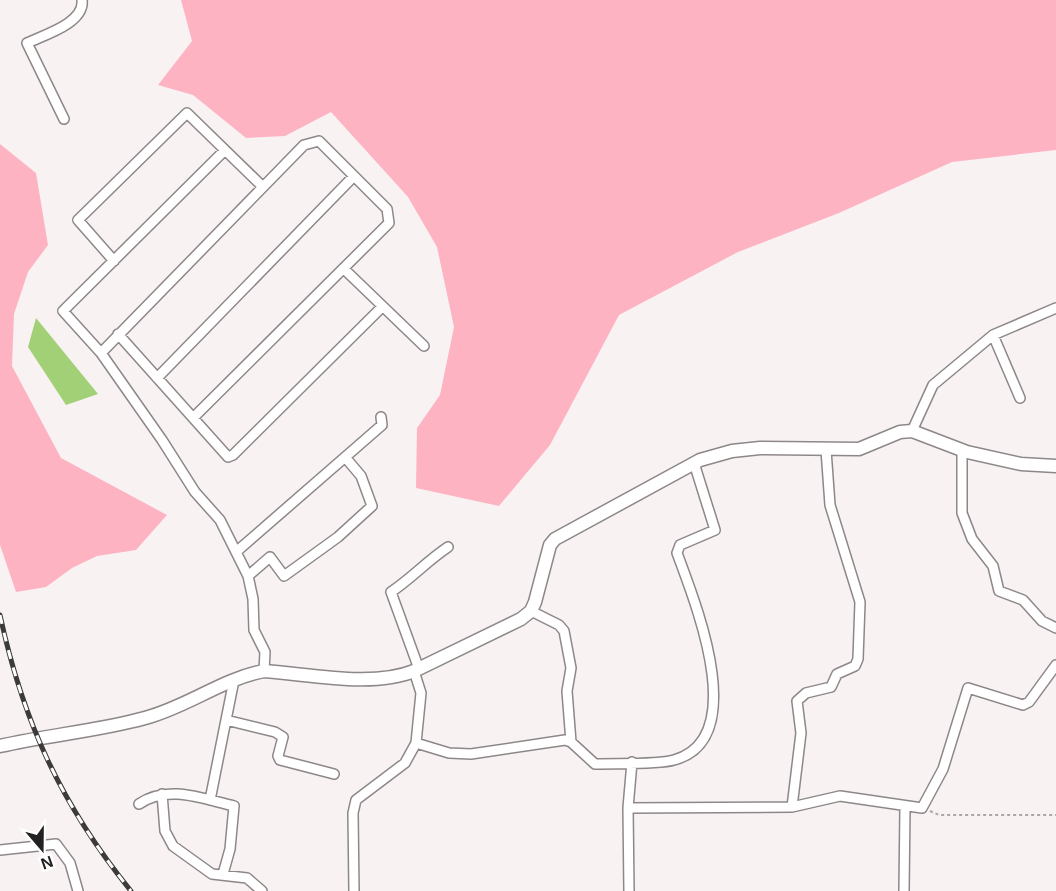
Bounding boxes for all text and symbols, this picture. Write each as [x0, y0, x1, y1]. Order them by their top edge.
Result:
north arrow [12, 819, 72, 879]
text: N [39, 853, 55, 873]

